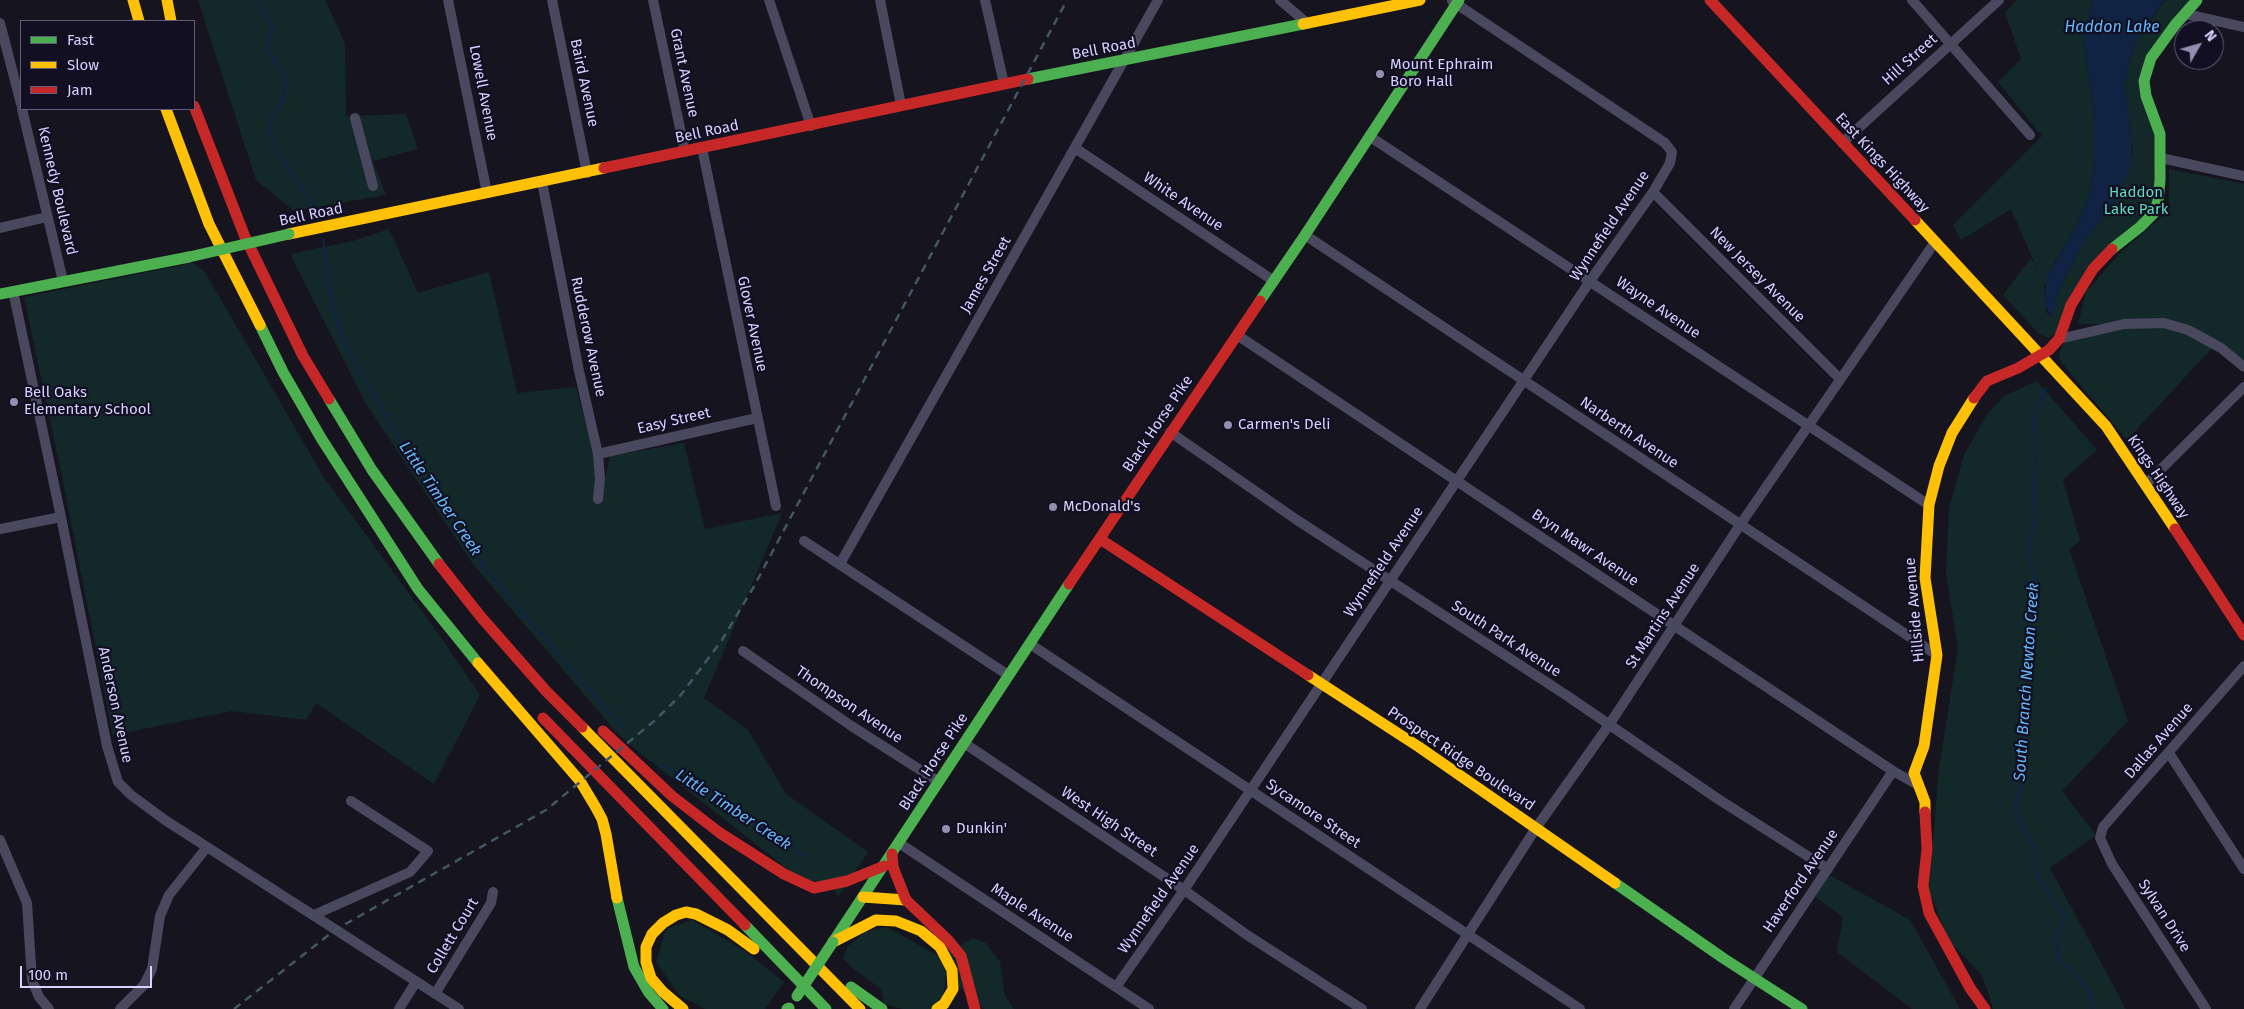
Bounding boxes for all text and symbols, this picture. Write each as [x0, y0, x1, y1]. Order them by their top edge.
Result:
water label: Haddon Lake [2065, 18, 2159, 38]
legend [20, 20, 195, 110]
north arrow [2174, 20, 2224, 70]
street label: Grant Avenue [666, 27, 702, 119]
text: N [2201, 27, 2220, 45]
text: Fast [67, 31, 94, 49]
street label: Hill Street [1879, 31, 1941, 89]
street label: Bell Road [1071, 34, 1137, 64]
street label: Baird Avenue [566, 37, 602, 129]
street label: Lowell Avenue [465, 44, 501, 142]
text: Slow [67, 56, 99, 74]
place label: Mount Ephraim Boro Hall [1390, 56, 1493, 91]
marker: Mount Ephraim Boro Hall [1374, 68, 1386, 80]
text: Jam [67, 81, 93, 99]
street label: East Kings Highway [1831, 109, 1933, 217]
street label: Bell Road [674, 116, 740, 148]
street label: Kennedy Boulevard [33, 125, 81, 257]
street label: Wynnefield Avenue [1566, 167, 1654, 285]
street label: White Avenue [1140, 169, 1226, 235]
park label: Haddon Lake Park [2104, 184, 2168, 219]
street label: Bell Road [278, 199, 344, 231]
street label: New Jersey Avenue [1705, 223, 1809, 327]
street label: James Street [957, 234, 1015, 316]
street label: Wayne Avenue [1612, 273, 1704, 343]
street label: Glover Avenue [733, 274, 771, 374]
street label: Rudderow Avenue [566, 275, 610, 399]
street label: Black Horse Pike [1119, 372, 1197, 476]
place label: Bell Oaks Elementary School [24, 384, 151, 419]
street label: Narberth Avenue [1576, 393, 1682, 473]
marker: Bell Oaks Elementary School [8, 396, 20, 408]
street label: Easy Street [636, 404, 712, 438]
place label: Carmen's Deli [1238, 416, 1330, 434]
marker: Carmen's Deli [1222, 419, 1234, 431]
street label: Kings Highway [2123, 432, 2193, 522]
water label: Little Timber Creek [395, 438, 485, 560]
place label: McDonald's [1063, 498, 1140, 516]
marker: McDonald's [1047, 501, 1059, 513]
street label: Wynnefield Avenue [1340, 503, 1428, 621]
street label: Bryn Mawr Avenue [1528, 506, 1642, 590]
street label: Hillside Avenue [1901, 557, 1929, 663]
street label: St Martins Avenue [1622, 560, 1704, 672]
water label: South Branch Newton Creek [2010, 582, 2044, 782]
street label: South Park Avenue [1448, 597, 1564, 681]
street label: Anderson Avenue [94, 645, 136, 765]
street label: Thompson Avenue [792, 662, 906, 748]
street label: Dallas Avenue [2121, 699, 2197, 783]
street label: Prospect Ridge Boulevard [1384, 703, 1538, 815]
street label: Black Horse Pike [896, 710, 972, 814]
water label: Little Timber Creek [672, 765, 794, 855]
street label: Sycamore Street [1262, 776, 1364, 852]
street label: West High Street [1057, 783, 1161, 861]
place label: Dunkin' [956, 820, 1007, 838]
marker: Dunkin' [940, 823, 952, 835]
street label: Haverford Avenue [1760, 826, 1842, 936]
street label: Wynnefield Avenue [1115, 841, 1203, 957]
street label: Sylvan Drive [2134, 876, 2194, 956]
street label: Maple Avenue [987, 880, 1077, 946]
street label: Collett Court [423, 895, 483, 977]
scale bar [22, 956, 155, 988]
text: 100 m [28, 966, 68, 984]

